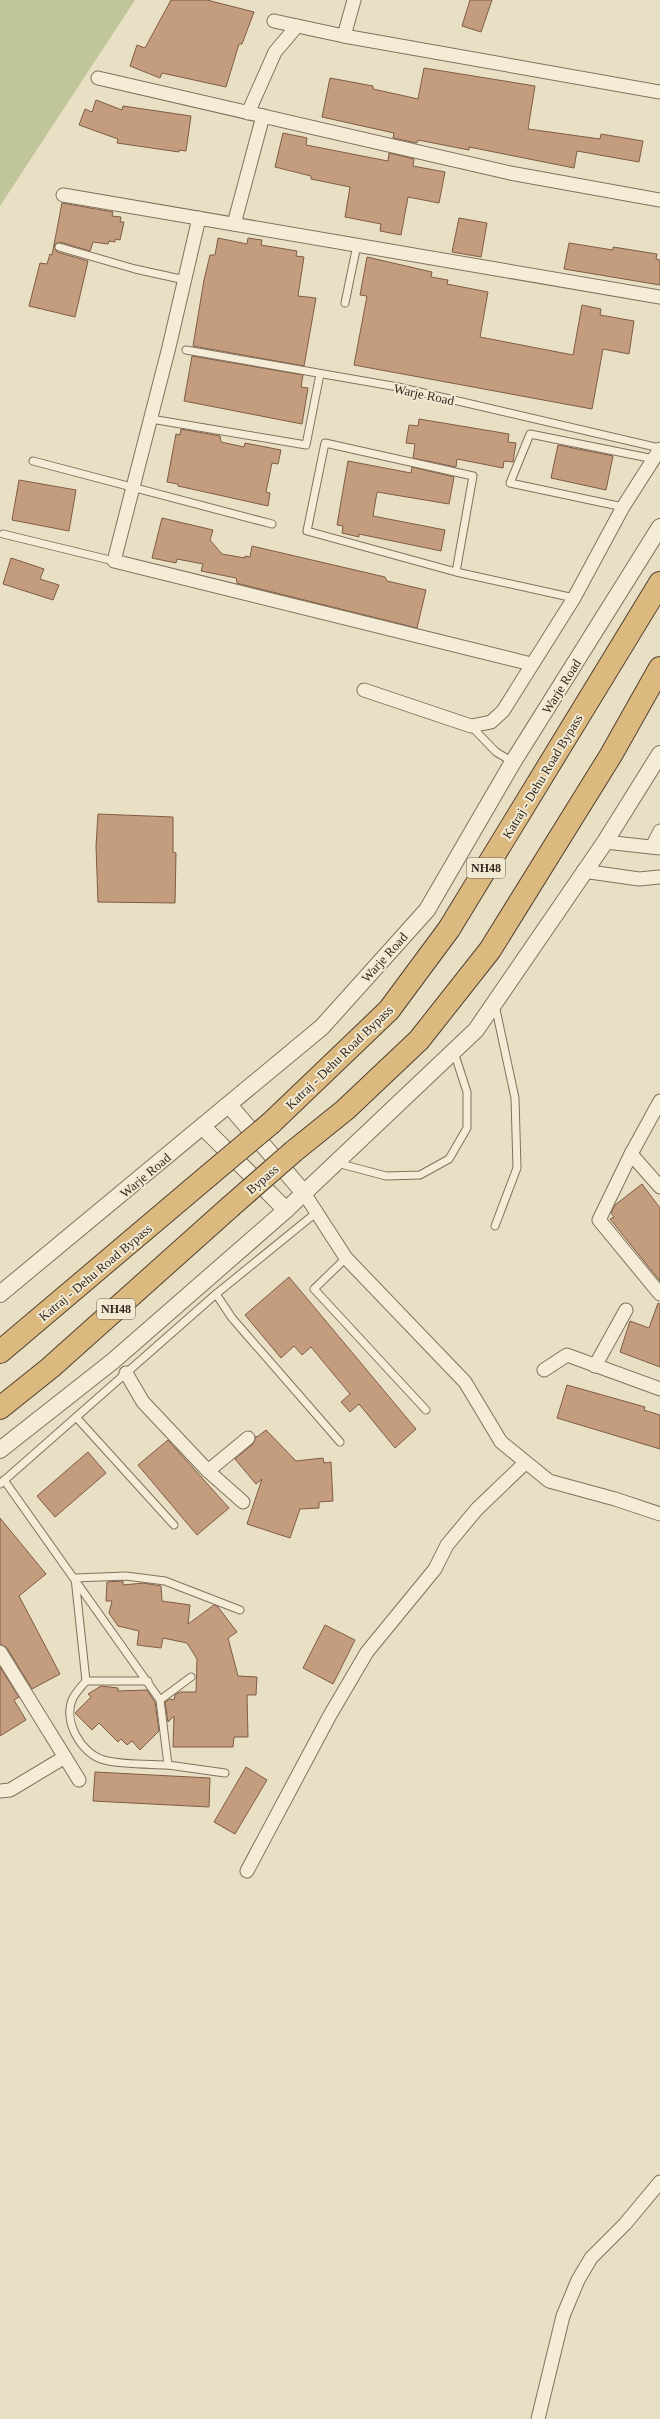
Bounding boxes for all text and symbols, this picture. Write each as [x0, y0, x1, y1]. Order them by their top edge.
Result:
street label: Warje Road [392, 381, 456, 408]
street label: Warje Road [539, 656, 584, 716]
street label: Katraj - Dehu Road Bypass [499, 711, 586, 841]
road number: NH48 [467, 858, 505, 878]
street label: Warje Road [358, 929, 411, 985]
street label: Katraj - Dehu Road Bypass [283, 1002, 396, 1112]
street label: Warje Road [117, 1150, 174, 1201]
street label: Bypass [243, 1161, 281, 1197]
street label: Katraj - Dehu Road Bypass [36, 1221, 155, 1324]
road number: NH48 [97, 1299, 135, 1319]

